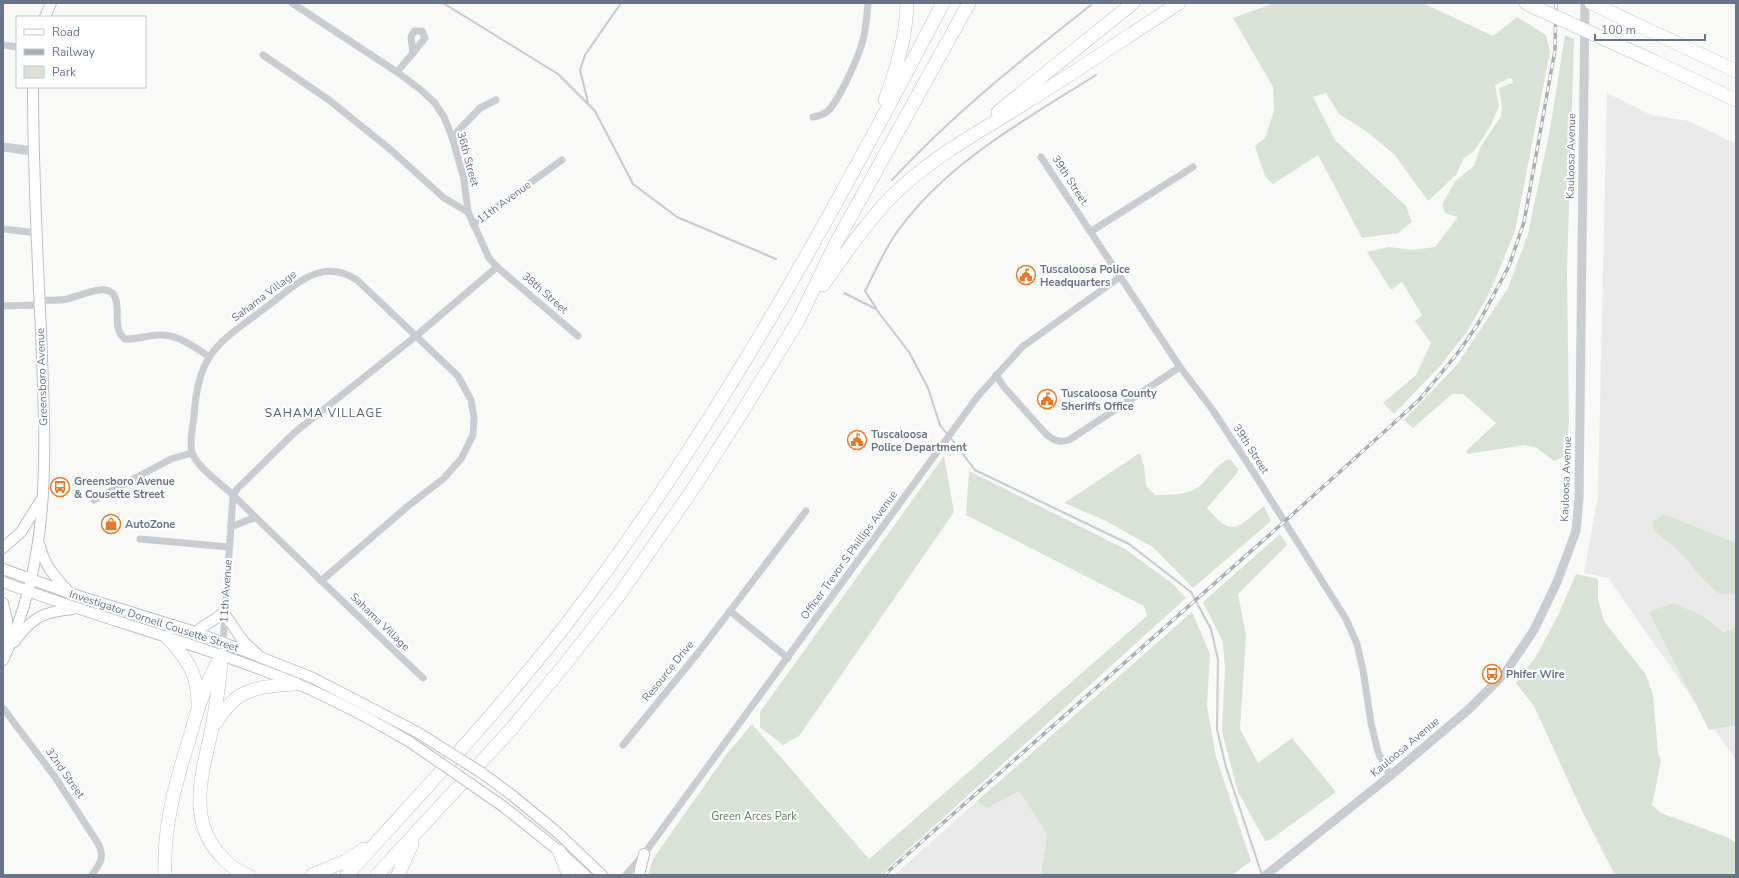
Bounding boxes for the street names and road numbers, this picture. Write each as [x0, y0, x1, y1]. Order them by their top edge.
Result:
street label: Kauloosa Avenue [1563, 113, 1579, 199]
street label: 36th Street [453, 130, 483, 188]
street label: 39th Street [1048, 152, 1092, 208]
street label: 11th Avenue [474, 177, 534, 227]
street label: Sahama Village [229, 267, 300, 325]
street label: 38th Street [519, 269, 571, 317]
street label: Greensboro Avenue [33, 328, 51, 426]
street label: 39th Street [1229, 421, 1273, 477]
street label: Kauloosa Avenue [1557, 436, 1575, 522]
street label: Officer Trevor S Phillips Avenue [797, 487, 901, 622]
street label: 11th Avenue [216, 559, 236, 623]
street label: Investigator Dornell Cousette Street [67, 586, 241, 656]
street label: Sahama Village [347, 590, 413, 654]
street label: Resource Drive [639, 637, 697, 705]
street label: Kauloosa Avenue [1367, 714, 1443, 780]
street label: 32nd Street [42, 745, 88, 801]

